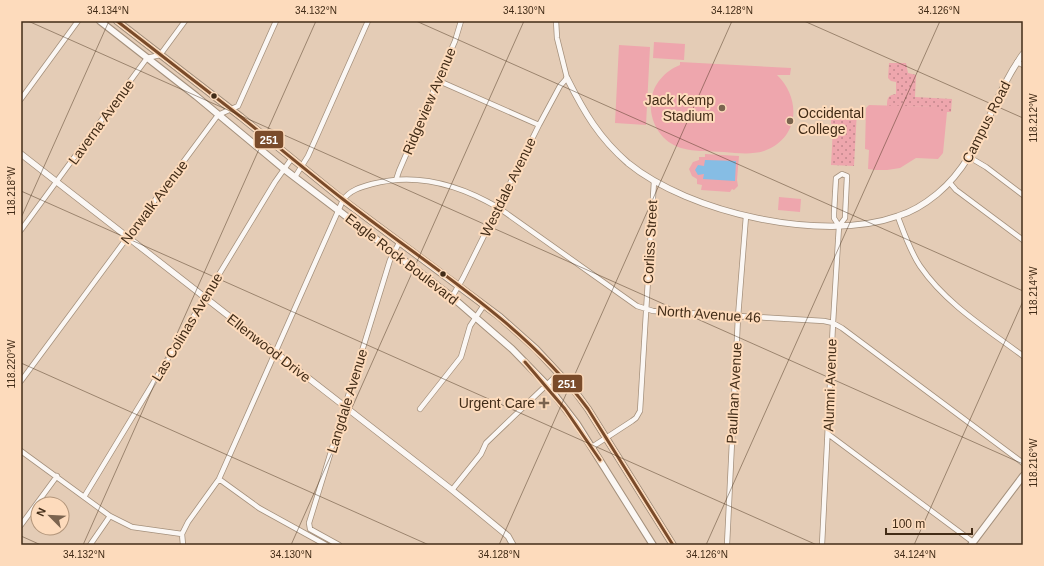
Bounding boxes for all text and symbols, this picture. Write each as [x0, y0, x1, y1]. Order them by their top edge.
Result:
text: 34.134°N [87, 5, 129, 16]
text: 34.132°N [295, 5, 337, 16]
text: 34.130°N [503, 5, 545, 16]
text: 34.128°N [711, 5, 753, 16]
text: 34.126°N [918, 5, 960, 16]
street label: Ridgeview Avenue [399, 45, 459, 157]
street label: Laverna Avenue [65, 76, 137, 168]
street label: Campus Road [959, 78, 1013, 166]
unlabelled marker [209, 91, 219, 101]
place label: Jack Kemp Stadium [645, 92, 714, 124]
text: 118.212°W [1028, 93, 1039, 142]
marker: Jack Kemp Stadium [717, 103, 727, 113]
place label: Occidental College [798, 105, 864, 137]
marker: Occidental College [785, 116, 795, 126]
line badge: 251 [254, 130, 284, 149]
text: 251 [260, 134, 278, 146]
street label: Westdale Avenue [477, 135, 539, 239]
street label: Norwalk Avenue [117, 157, 191, 247]
text: 118.218°W [6, 166, 17, 215]
street label: Corliss Street [640, 200, 660, 284]
street label: Eagle Rock Boulevard [342, 210, 462, 308]
text: 118.214°W [1028, 266, 1039, 315]
unlabelled marker [438, 269, 448, 279]
street label: Las Colinas Avenue [148, 270, 226, 384]
street label: North Avenue 46 [657, 302, 762, 326]
street label: Ellenwood Drive [224, 311, 314, 386]
street label: Alumni Avenue [820, 338, 840, 432]
text: 118.220°W [6, 339, 17, 388]
street label: Paulhan Avenue [723, 342, 745, 444]
street label: Langdale Avenue [324, 347, 370, 455]
line badge: 251 [552, 374, 583, 393]
text: 251 [558, 378, 576, 390]
place label: Urgent Care [459, 395, 535, 411]
marker: Urgent Care [538, 397, 550, 409]
text: 118.216°W [1028, 438, 1039, 487]
north arrow [30, 496, 70, 536]
text: N [34, 506, 48, 518]
scale bar [886, 510, 972, 536]
text: 100 m [892, 517, 925, 531]
text: 34.132°N [63, 549, 105, 560]
text: 34.130°N [270, 549, 312, 560]
text: 34.128°N [478, 549, 520, 560]
text: 34.126°N [686, 549, 728, 560]
text: 34.124°N [894, 549, 936, 560]

